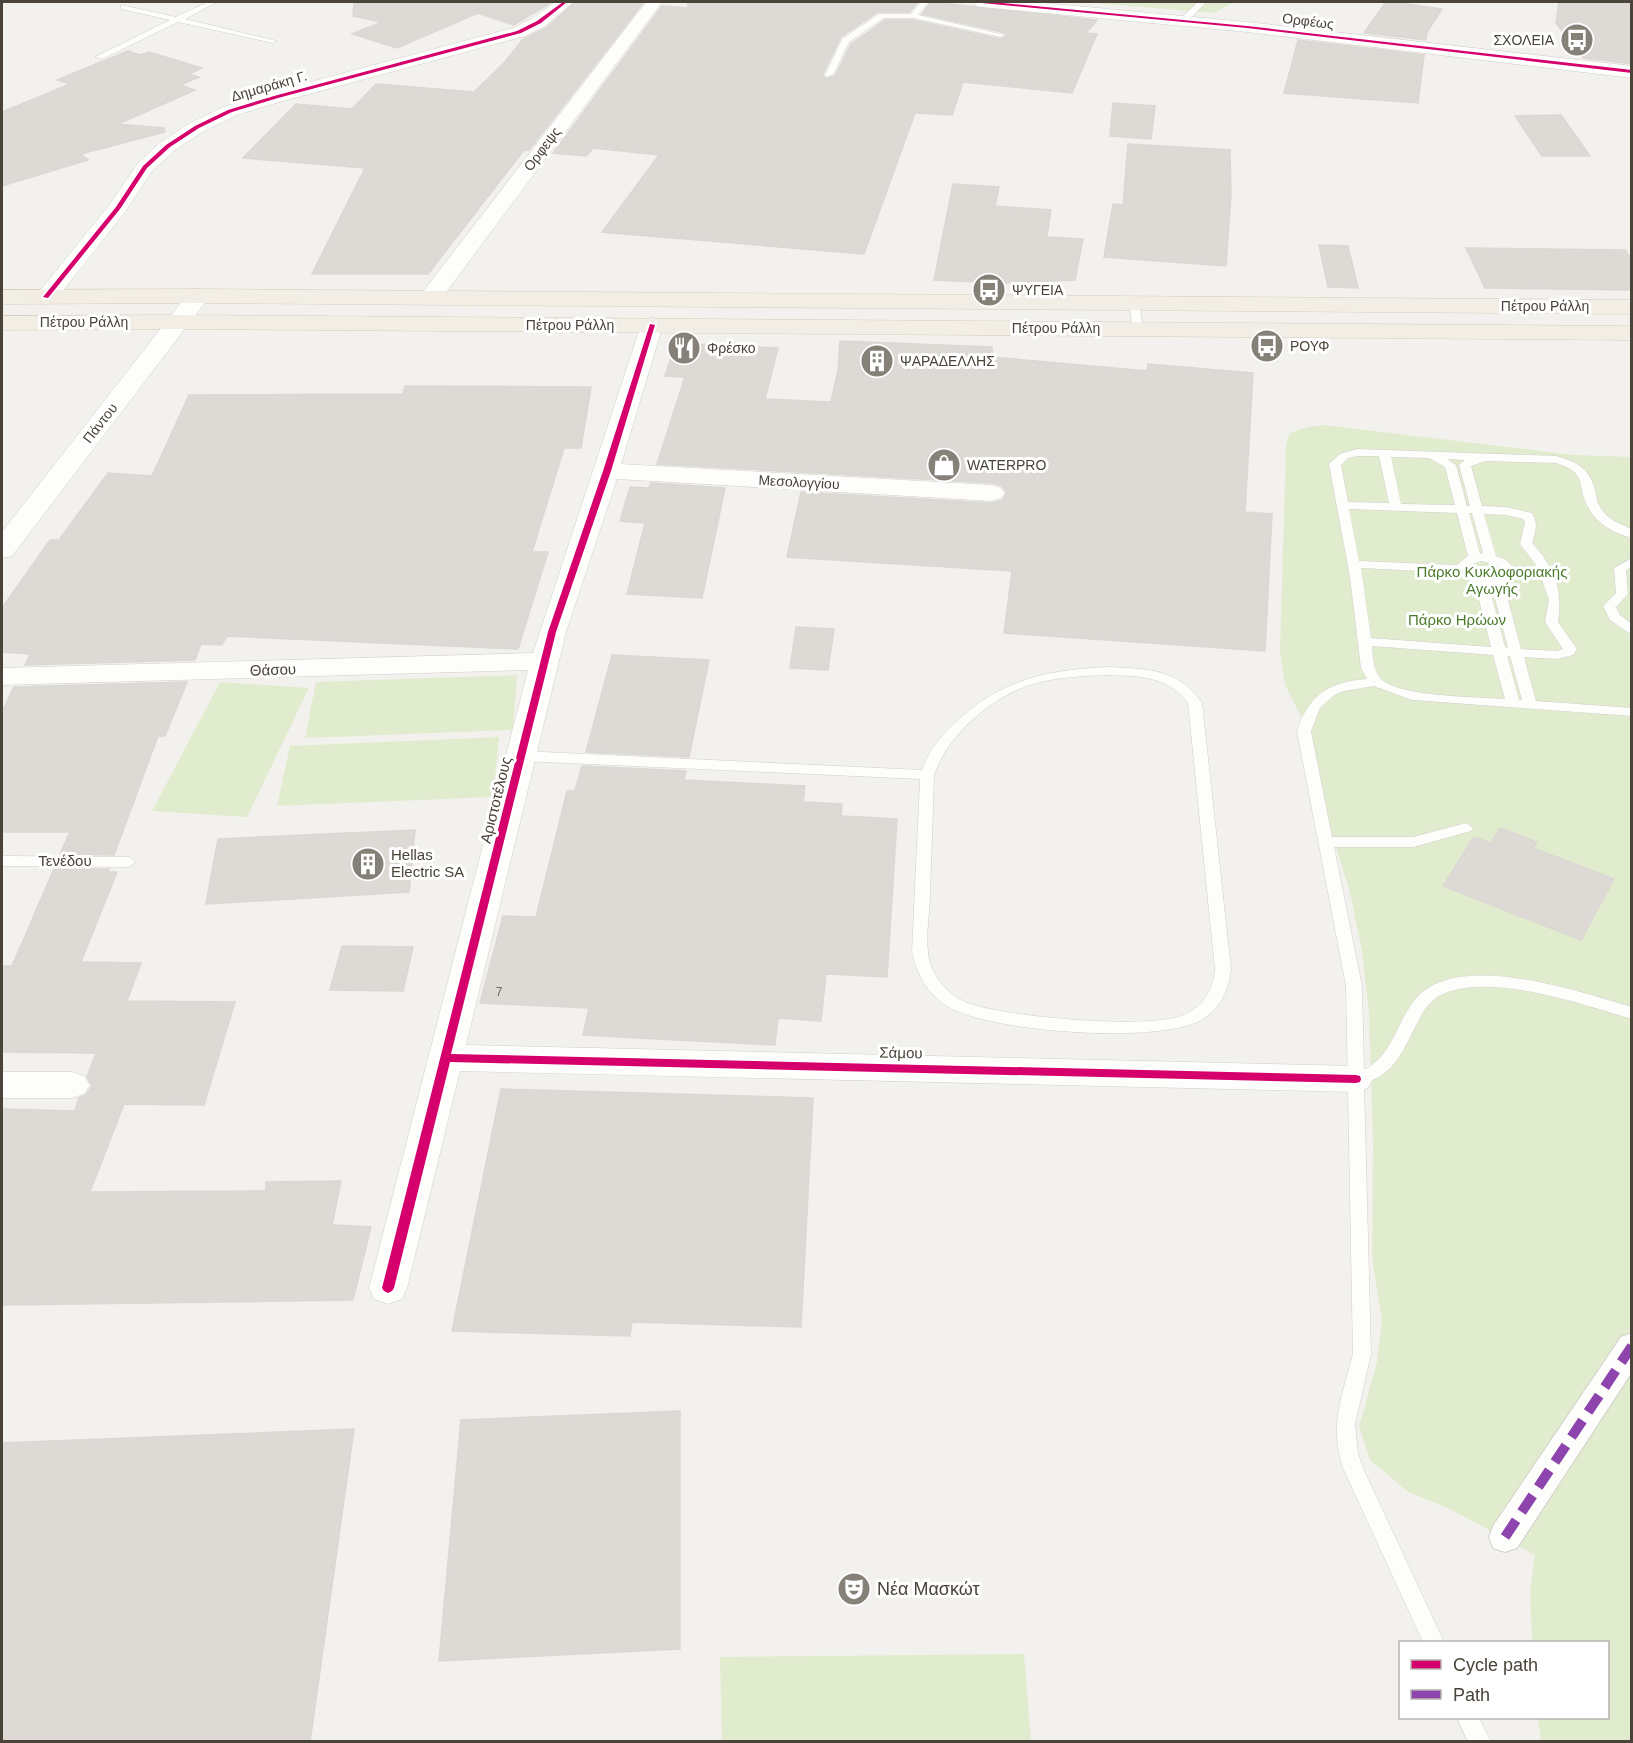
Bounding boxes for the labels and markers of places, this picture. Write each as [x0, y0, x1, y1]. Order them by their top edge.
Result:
bus stop icon: ΣΧΟΛΕΙΑ [1559, 22, 1595, 58]
place label: ΣΧΟΛΕΙΑ [1493, 32, 1555, 48]
bus stop icon: ΨΥΓΕΙΑ [971, 272, 1007, 308]
place label: ΨΥΓΕΙΑ [1012, 282, 1064, 298]
bus stop icon: ΡΟΥΦ [1249, 328, 1285, 364]
restaurant icon: Φρέσκο [666, 330, 702, 366]
place label: ΡΟΥΦ [1290, 338, 1330, 354]
place label: Φρέσκο [707, 340, 756, 356]
building icon: ΨΑΡΑΔΕΛΛΗΣ [859, 343, 895, 379]
place label: ΨΑΡΑΔΕΛΛΗΣ [900, 353, 995, 369]
shop icon: WATERPRO [926, 447, 962, 483]
place label: WATERPRO [967, 457, 1046, 473]
building icon: Hellas Electric SA [350, 846, 386, 882]
place label: Hellas Electric SA [391, 846, 464, 880]
theatre icon: Νέα Μασκώτ [836, 1571, 872, 1607]
place label: Νέα Μασκώτ [877, 1579, 980, 1599]

